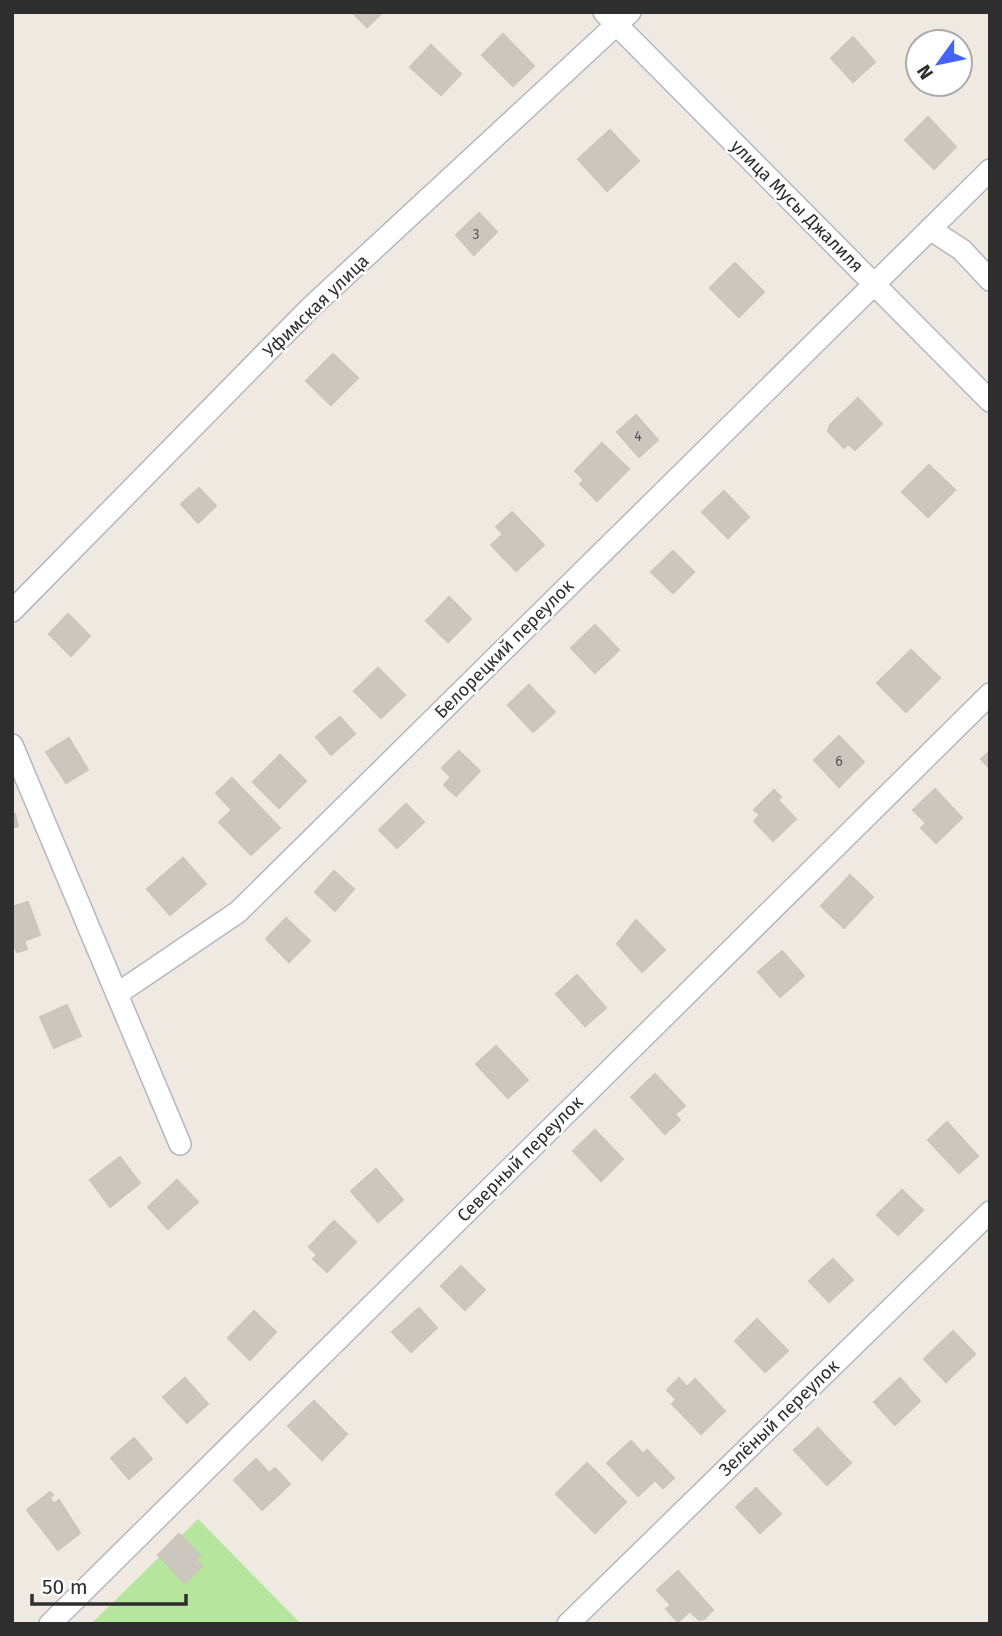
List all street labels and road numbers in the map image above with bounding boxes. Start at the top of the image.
street label: улица Мусы Джалиля [726,135,868,277]
street label: Уфимская улица [258,250,374,362]
street label: Белорецкий переулок [430,574,579,723]
street label: Северный переулок [452,1091,588,1227]
street label: Зелёный переулок [714,1355,844,1481]

